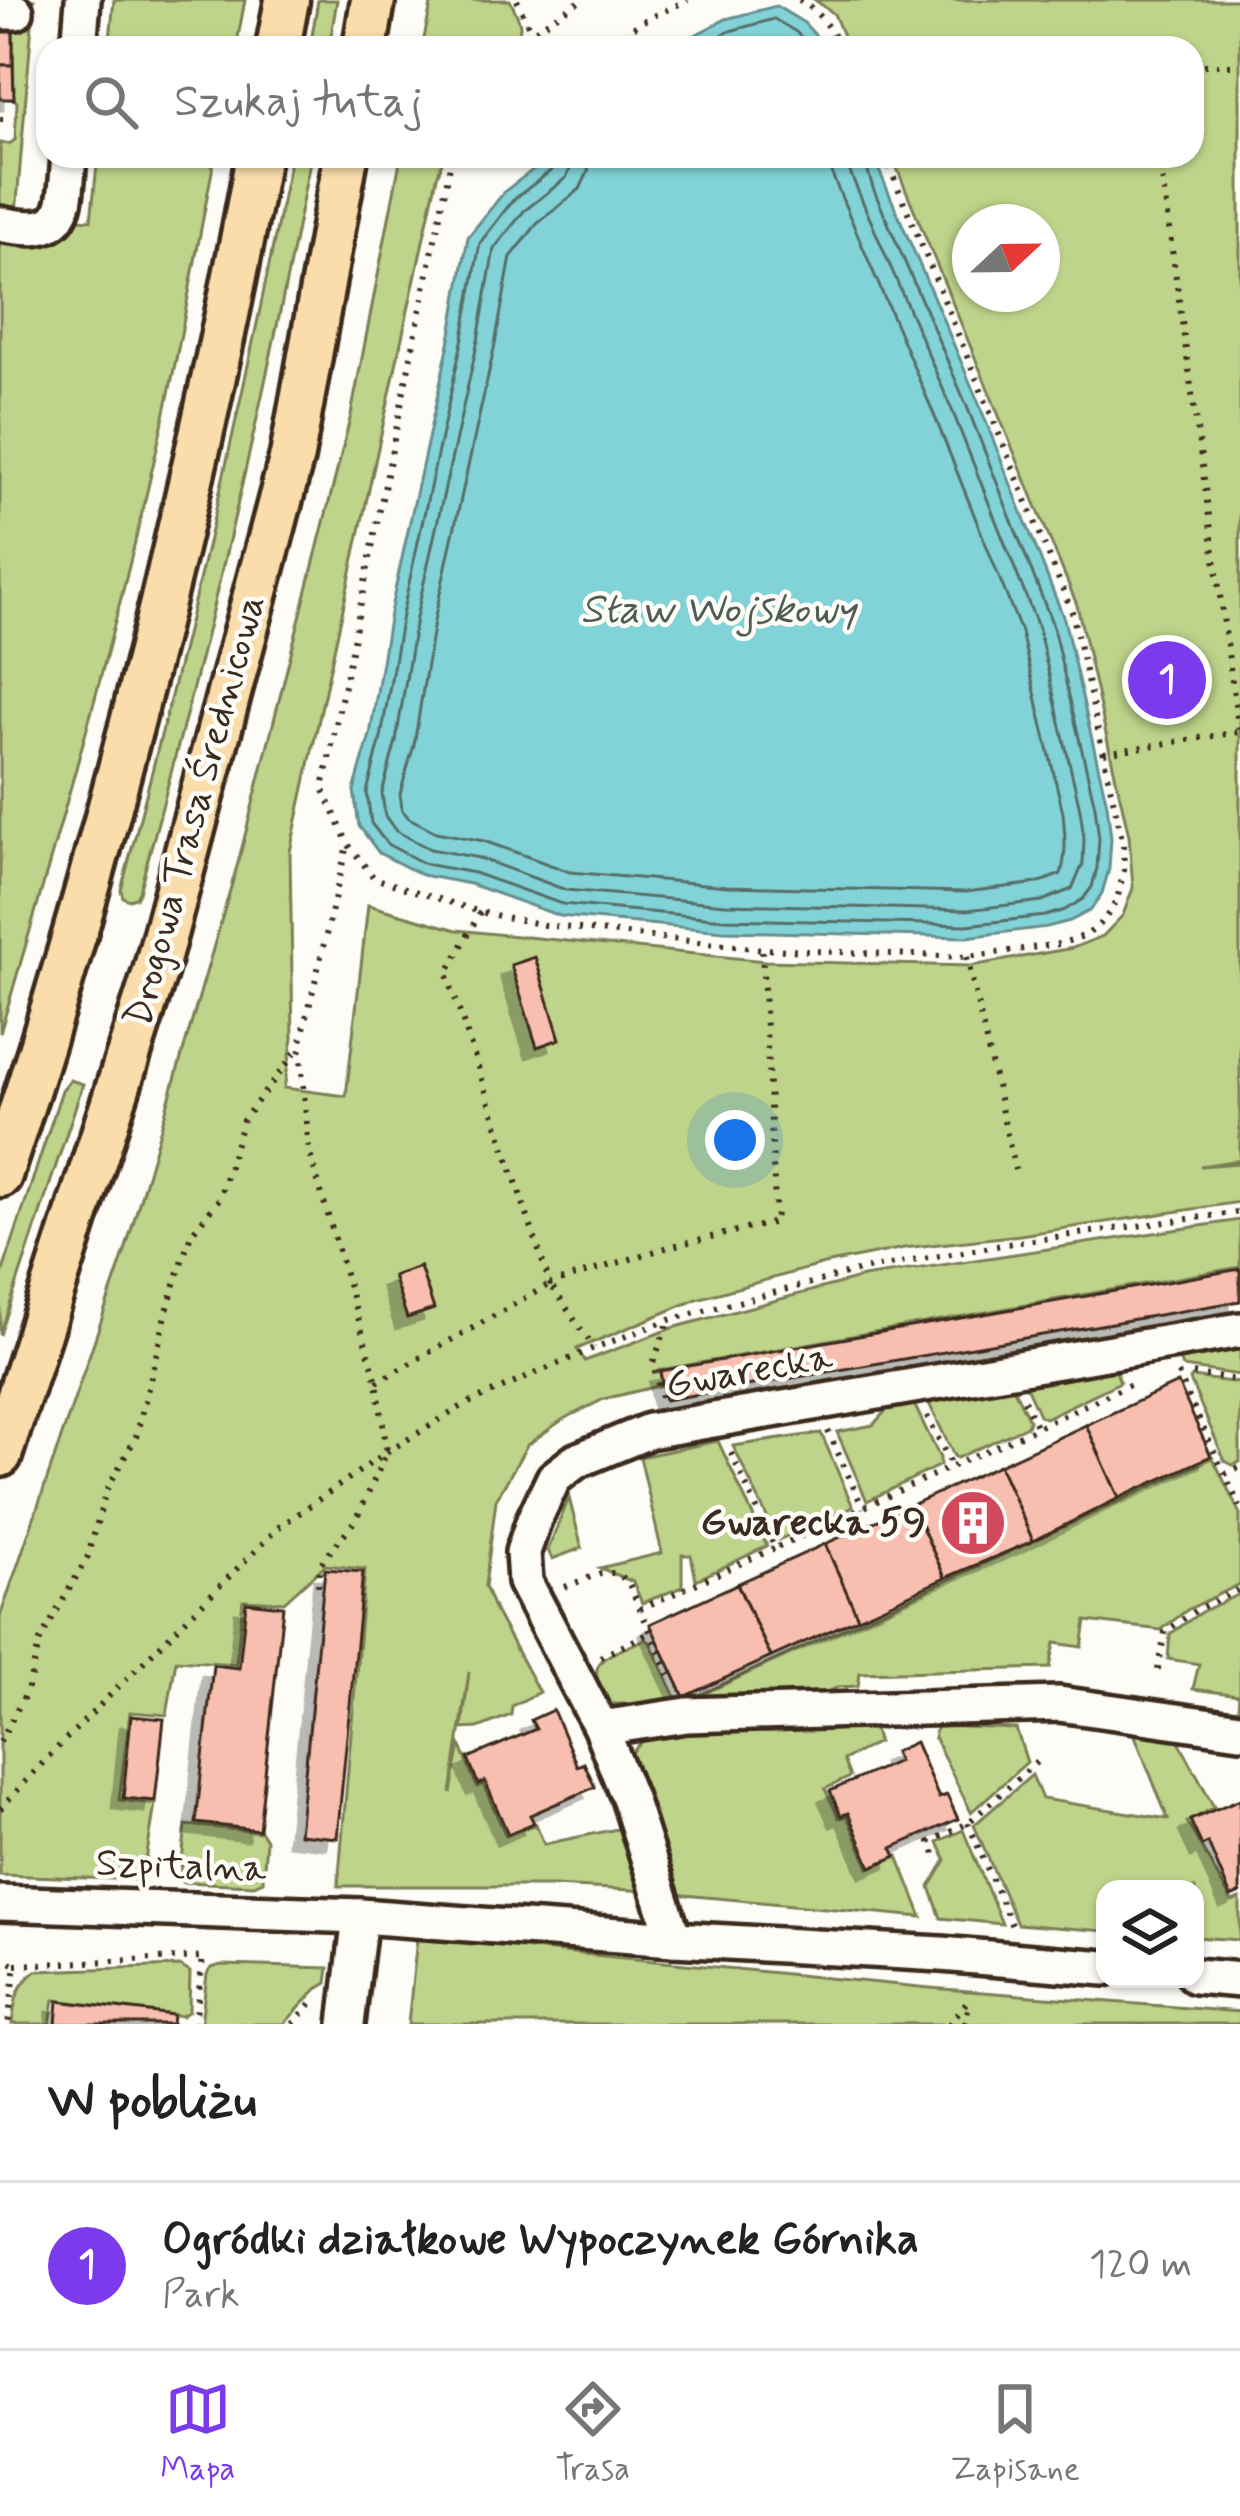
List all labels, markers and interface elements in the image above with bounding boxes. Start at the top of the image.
search box [36,36,1204,168]
icon: search [78,69,144,135]
text: Szukaj tutaj [174,73,423,132]
north arrow [952,204,1060,312]
water label: Staw Wojskowy [580,583,858,638]
street label: Drogowa Trasa Średnicowa [114,590,278,1032]
pin: 1 [1128,635,1206,725]
your location [705,1110,765,1170]
street label: Gwarecka [662,1332,837,1412]
building icon: Gwarecka 59 [938,1488,1008,1558]
place label: Gwarecka 59 [701,1498,926,1549]
street label: Szpitalna [95,1839,268,1895]
map controls [1096,1880,1204,1988]
button: layers [1096,1880,1204,1988]
text: W pobliżu [48,2069,256,2135]
text: Ogródki działkowe Wypoczynek Górnika [162,2211,919,2270]
text: 1 [78,2240,96,2291]
text: 120 m [1089,2240,1192,2291]
text: Park [162,2270,240,2321]
tab: Mapa [160,2376,235,2492]
tab: Trasa [556,2376,630,2492]
tab: Zapisane [950,2376,1080,2492]

